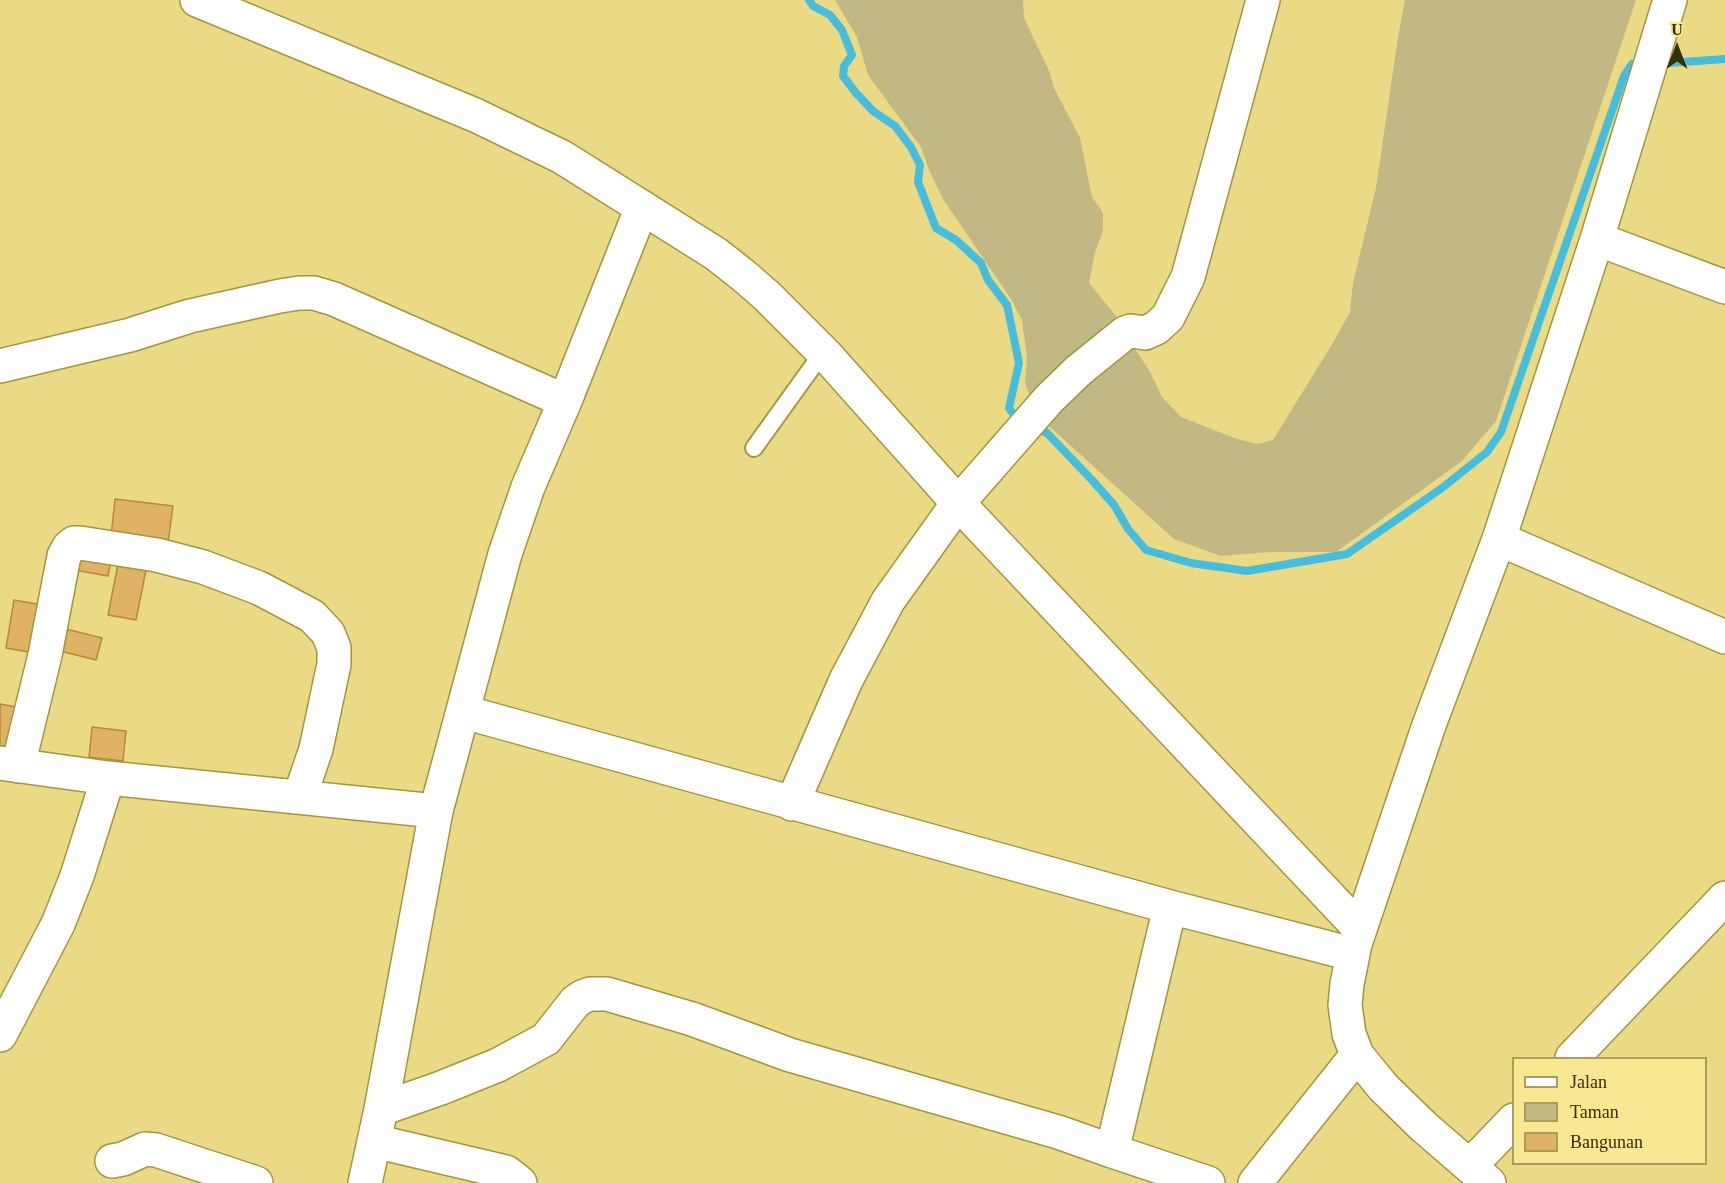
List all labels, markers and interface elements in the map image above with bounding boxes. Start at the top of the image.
north arrow [1647,18,1707,78]
text: U [1671,21,1683,38]
legend [1512,1057,1707,1165]
text: Jalan [1570,1072,1607,1092]
text: Taman [1570,1102,1619,1122]
text: Bangunan [1570,1132,1643,1152]

